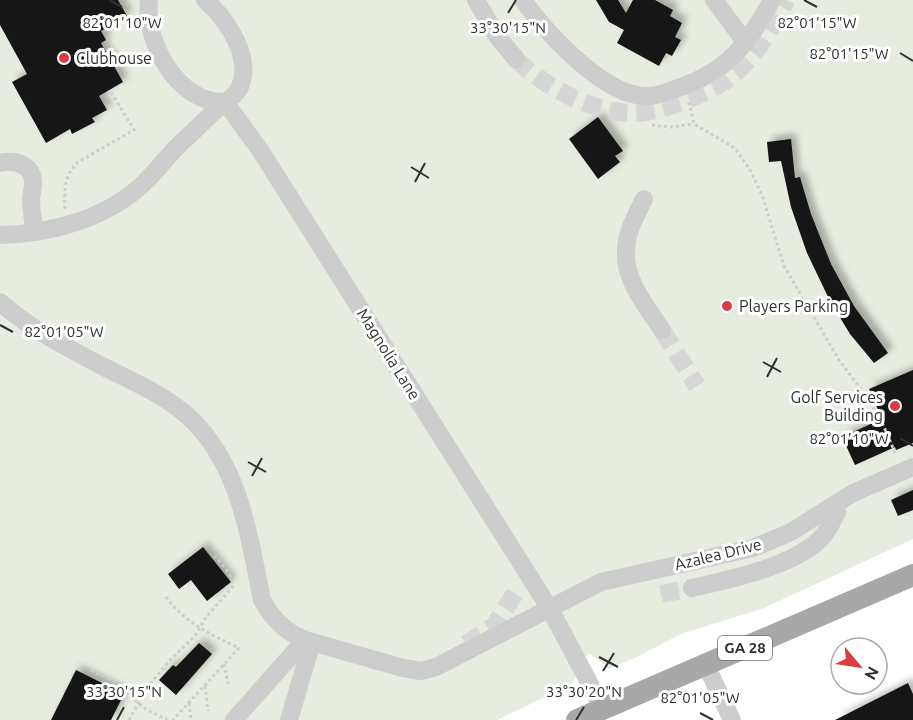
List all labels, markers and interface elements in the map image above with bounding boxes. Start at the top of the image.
text: 82°01'10"W [82,14,162,31]
text: 82°01'15"W [777,14,857,31]
text: 33°30'15"N [470,19,546,36]
text: 82°01'15"W [809,45,889,62]
place label: Clubhouse [76,49,152,67]
marker: Clubhouse [57,51,71,65]
place label: Players Parking [739,297,848,315]
marker: Players Parking [720,299,734,313]
street label: Magnolia Lane [354,305,424,403]
text: 82°01'05"W [24,323,104,340]
place label: Golf Services Building [791,388,883,424]
marker: Golf Services Building [888,399,902,413]
text: 82°01'10"W [809,430,889,447]
street label: Azalea Drive [673,535,763,573]
road number: GA 28 [718,636,772,660]
north arrow [829,636,889,696]
text: N [861,664,883,683]
text: 33°30'15"N [86,683,162,700]
text: 33°30'20"N [546,683,622,700]
text: 82°01'05"W [660,689,740,706]

